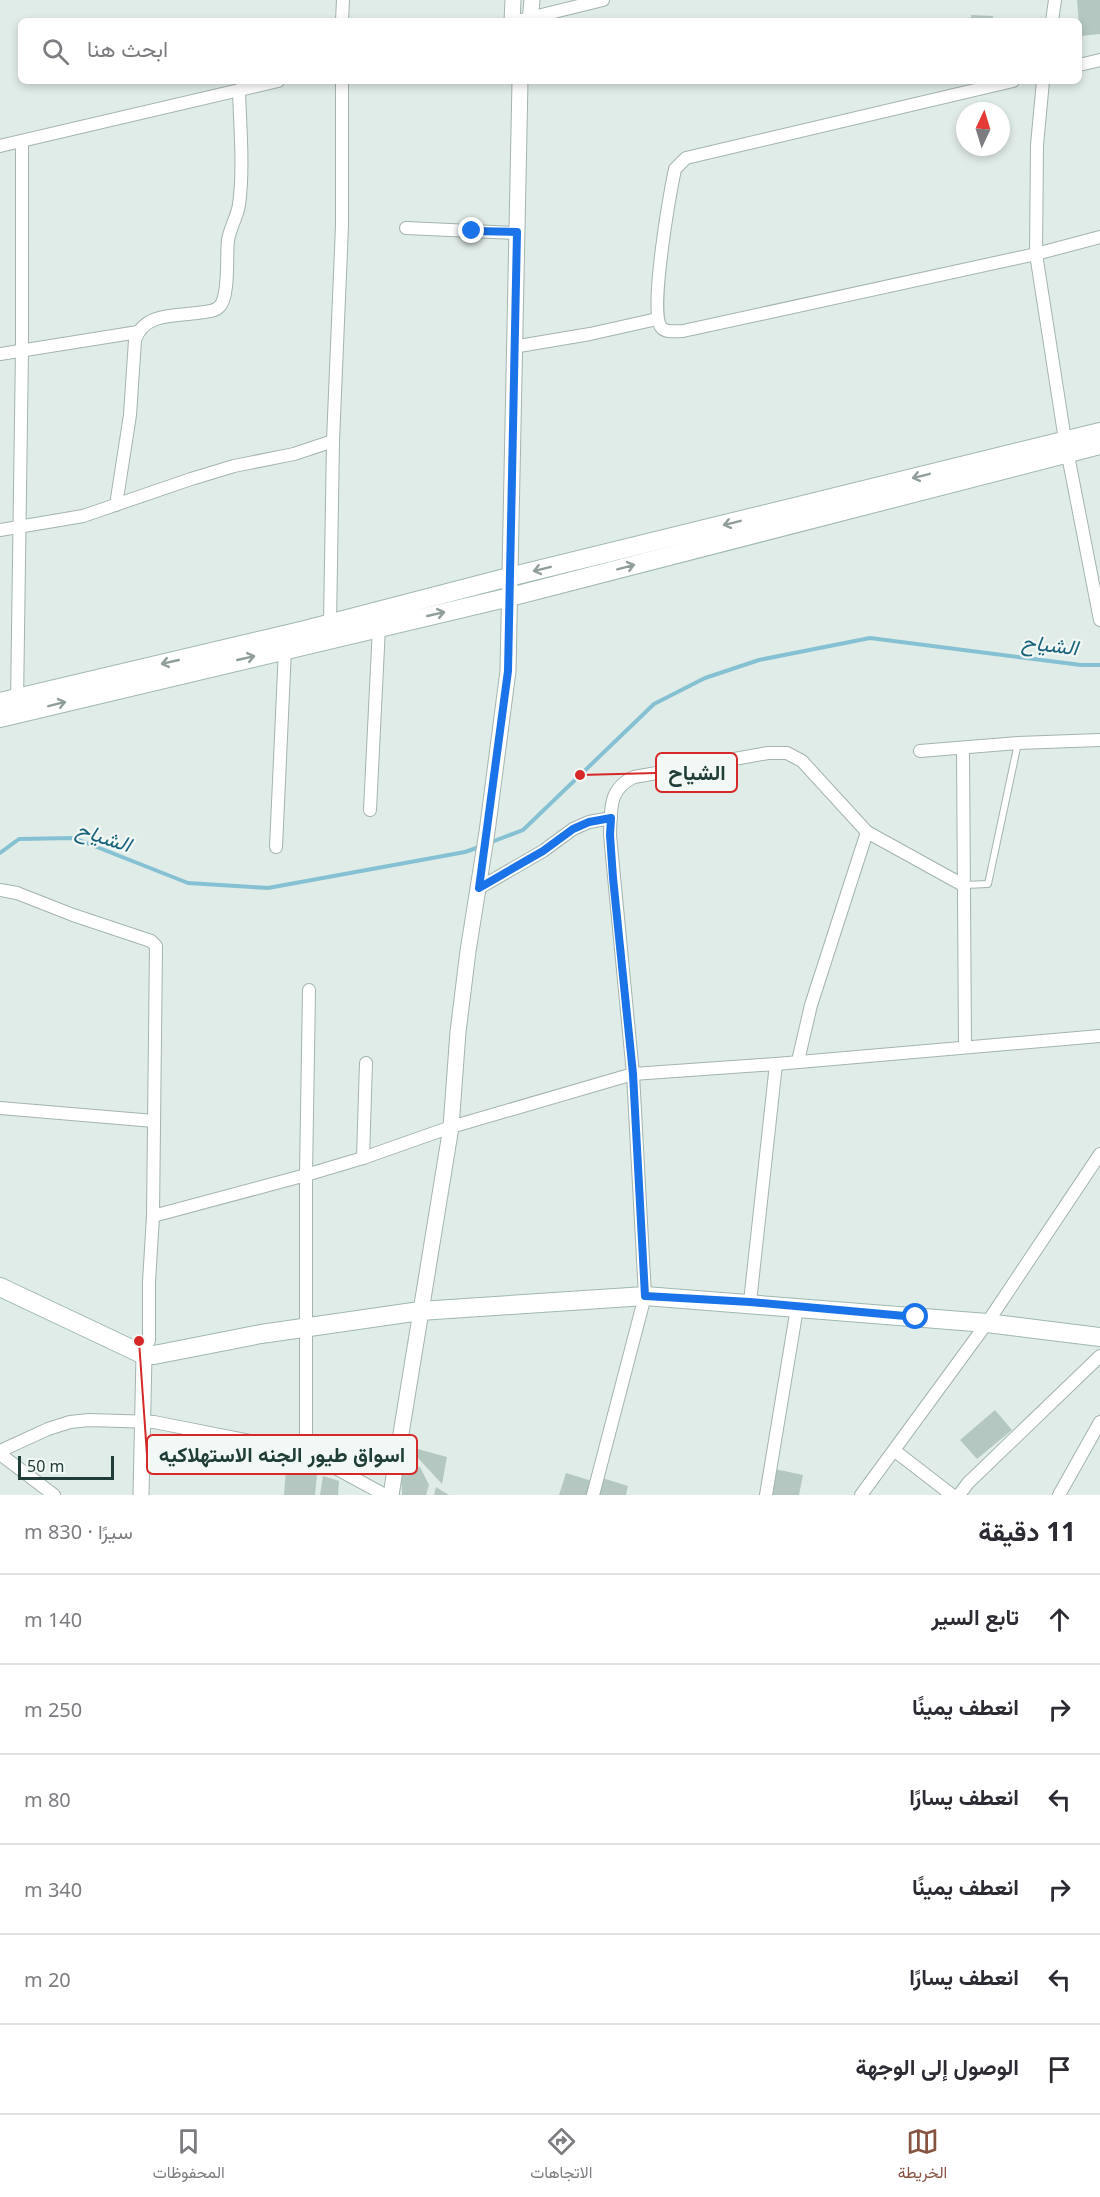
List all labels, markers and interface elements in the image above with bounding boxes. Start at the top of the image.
search box [18,18,1082,84]
text: ابحث هنا [87,33,168,63]
icon: search [39,35,72,68]
north arrow [956,102,1010,156]
route end [458,217,484,243]
one-way arrow [912,471,931,483]
one-way arrow [722,518,741,530]
one-way arrow [616,560,635,572]
one-way arrow [533,564,552,575]
one-way arrow [427,607,446,619]
water label: الشياح [1020,627,1082,664]
one-way arrow [237,652,256,664]
one-way arrow [160,657,180,668]
one-way arrow [47,697,66,709]
callout: الشياح [656,753,737,792]
text: الشياح [668,758,726,787]
water label: الشياح [73,814,137,860]
route start [902,1303,928,1329]
callout: اسواق طيور الجنه الاستهلاكيه [147,1435,417,1474]
text: اسواق طيور الجنه الاستهلاكيه [159,1440,405,1468]
scale bar [18,1453,114,1480]
text: 50 m [27,1455,64,1477]
text: 11 دقيقة [978,1513,1076,1549]
text: سيرًا · 830 m [24,1518,133,1545]
text: تابع السير [931,1601,1019,1631]
icon: ahead [1043,1603,1076,1636]
text: 140 m [24,1606,82,1633]
text: انعطف يمينًا [912,1691,1019,1721]
icon: right [1043,1693,1076,1726]
text: 250 m [24,1696,82,1723]
text: انعطف يسارًا [909,1781,1019,1811]
icon: left [1043,1783,1076,1816]
text: 80 m [24,1786,71,1813]
text: انعطف يمينًا [912,1871,1019,1901]
icon: right [1043,1873,1076,1906]
text: 340 m [24,1876,82,1903]
text: انعطف يسارًا [909,1961,1019,1991]
icon: left [1043,1963,1076,1996]
text: 20 m [24,1966,71,1993]
text: الوصول إلى الوجهة [855,2051,1019,2081]
icon: arrive [1043,2053,1076,2086]
tab: المحفوظات [153,2125,225,2187]
tab: الاتجاهات [530,2125,592,2187]
tab: الخريطة [898,2125,947,2187]

